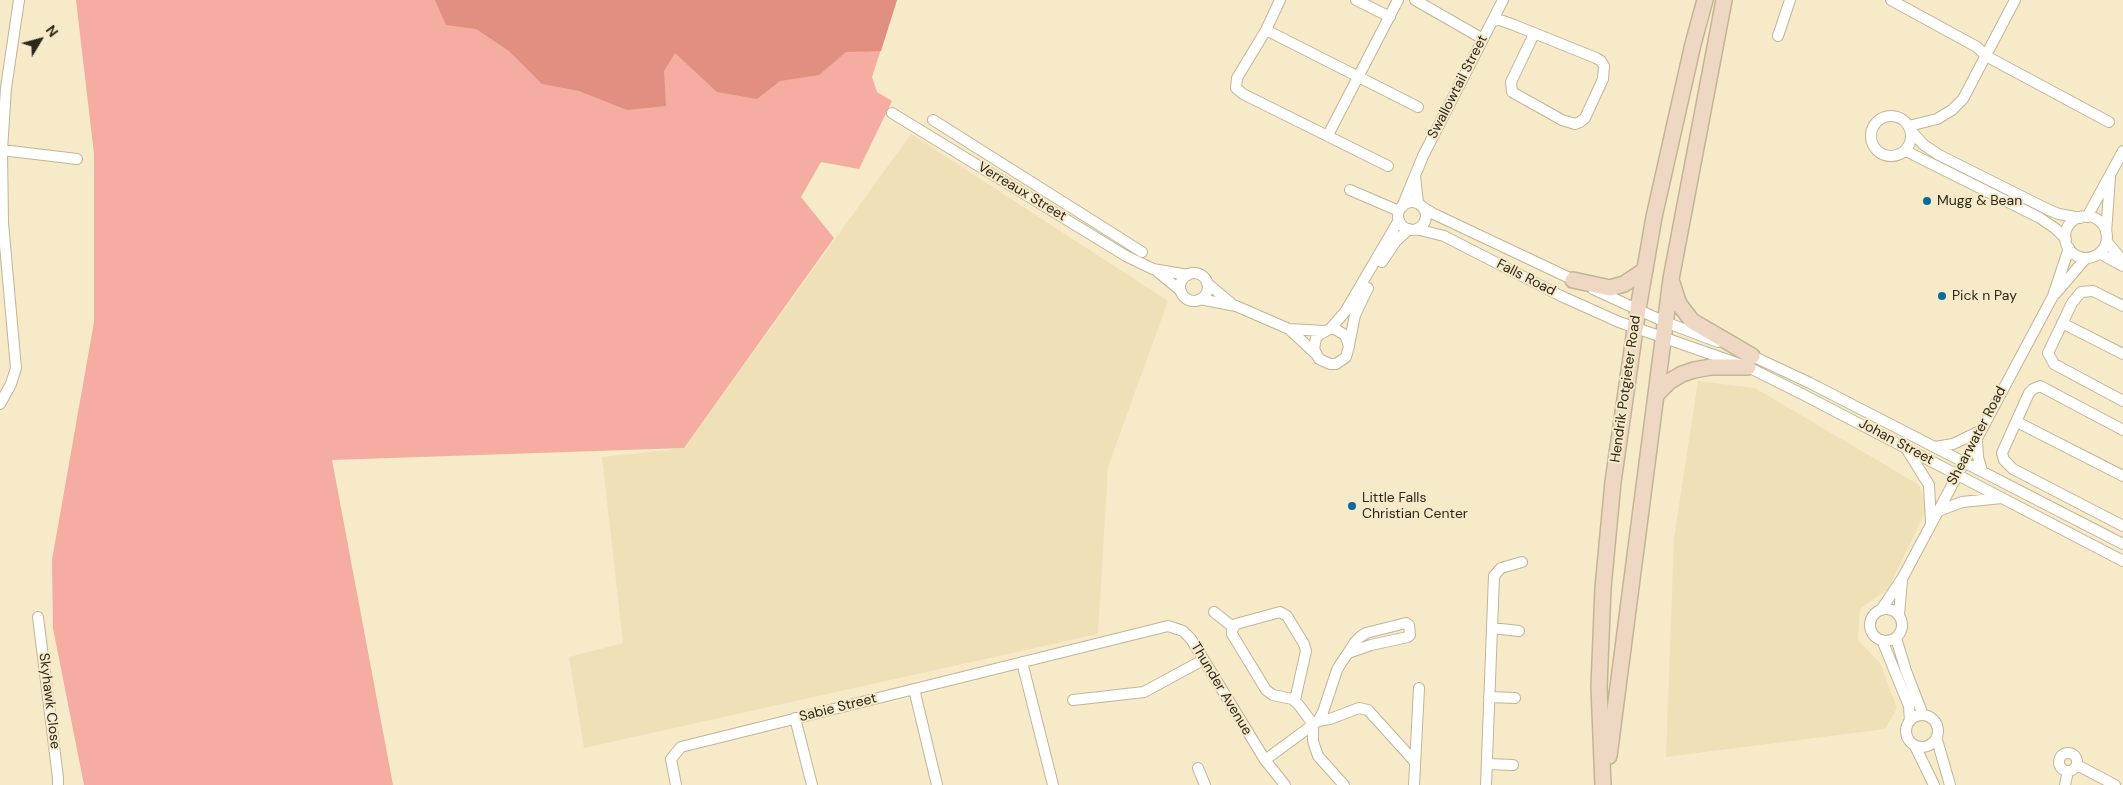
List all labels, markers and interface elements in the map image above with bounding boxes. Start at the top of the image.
north arrow [15,15,65,65]
text: N [42,21,62,40]
street label: Swallowtail Street [1425,32,1491,142]
street label: Verreaux Street [975,159,1069,225]
place label: Mugg & Bean [1937,193,2022,209]
marker: Mugg & Bean [1921,195,1933,207]
street label: Falls Road [1494,256,1558,300]
place label: Pick n Pay [1952,288,2017,304]
marker: Pick n Pay [1936,290,1948,302]
street label: Hendrik Potgieter Road [1607,314,1645,464]
street label: Shearwater Road [1944,384,2010,488]
street label: Johan Street [1856,415,1936,469]
place label: Little Falls Christian Center [1362,490,1468,522]
marker: Little Falls Christian Center [1346,500,1358,512]
street label: Thunder Avenue [1187,640,1255,738]
street label: Skyhawk Close [35,652,63,750]
street label: Sabie Street [798,690,878,726]

